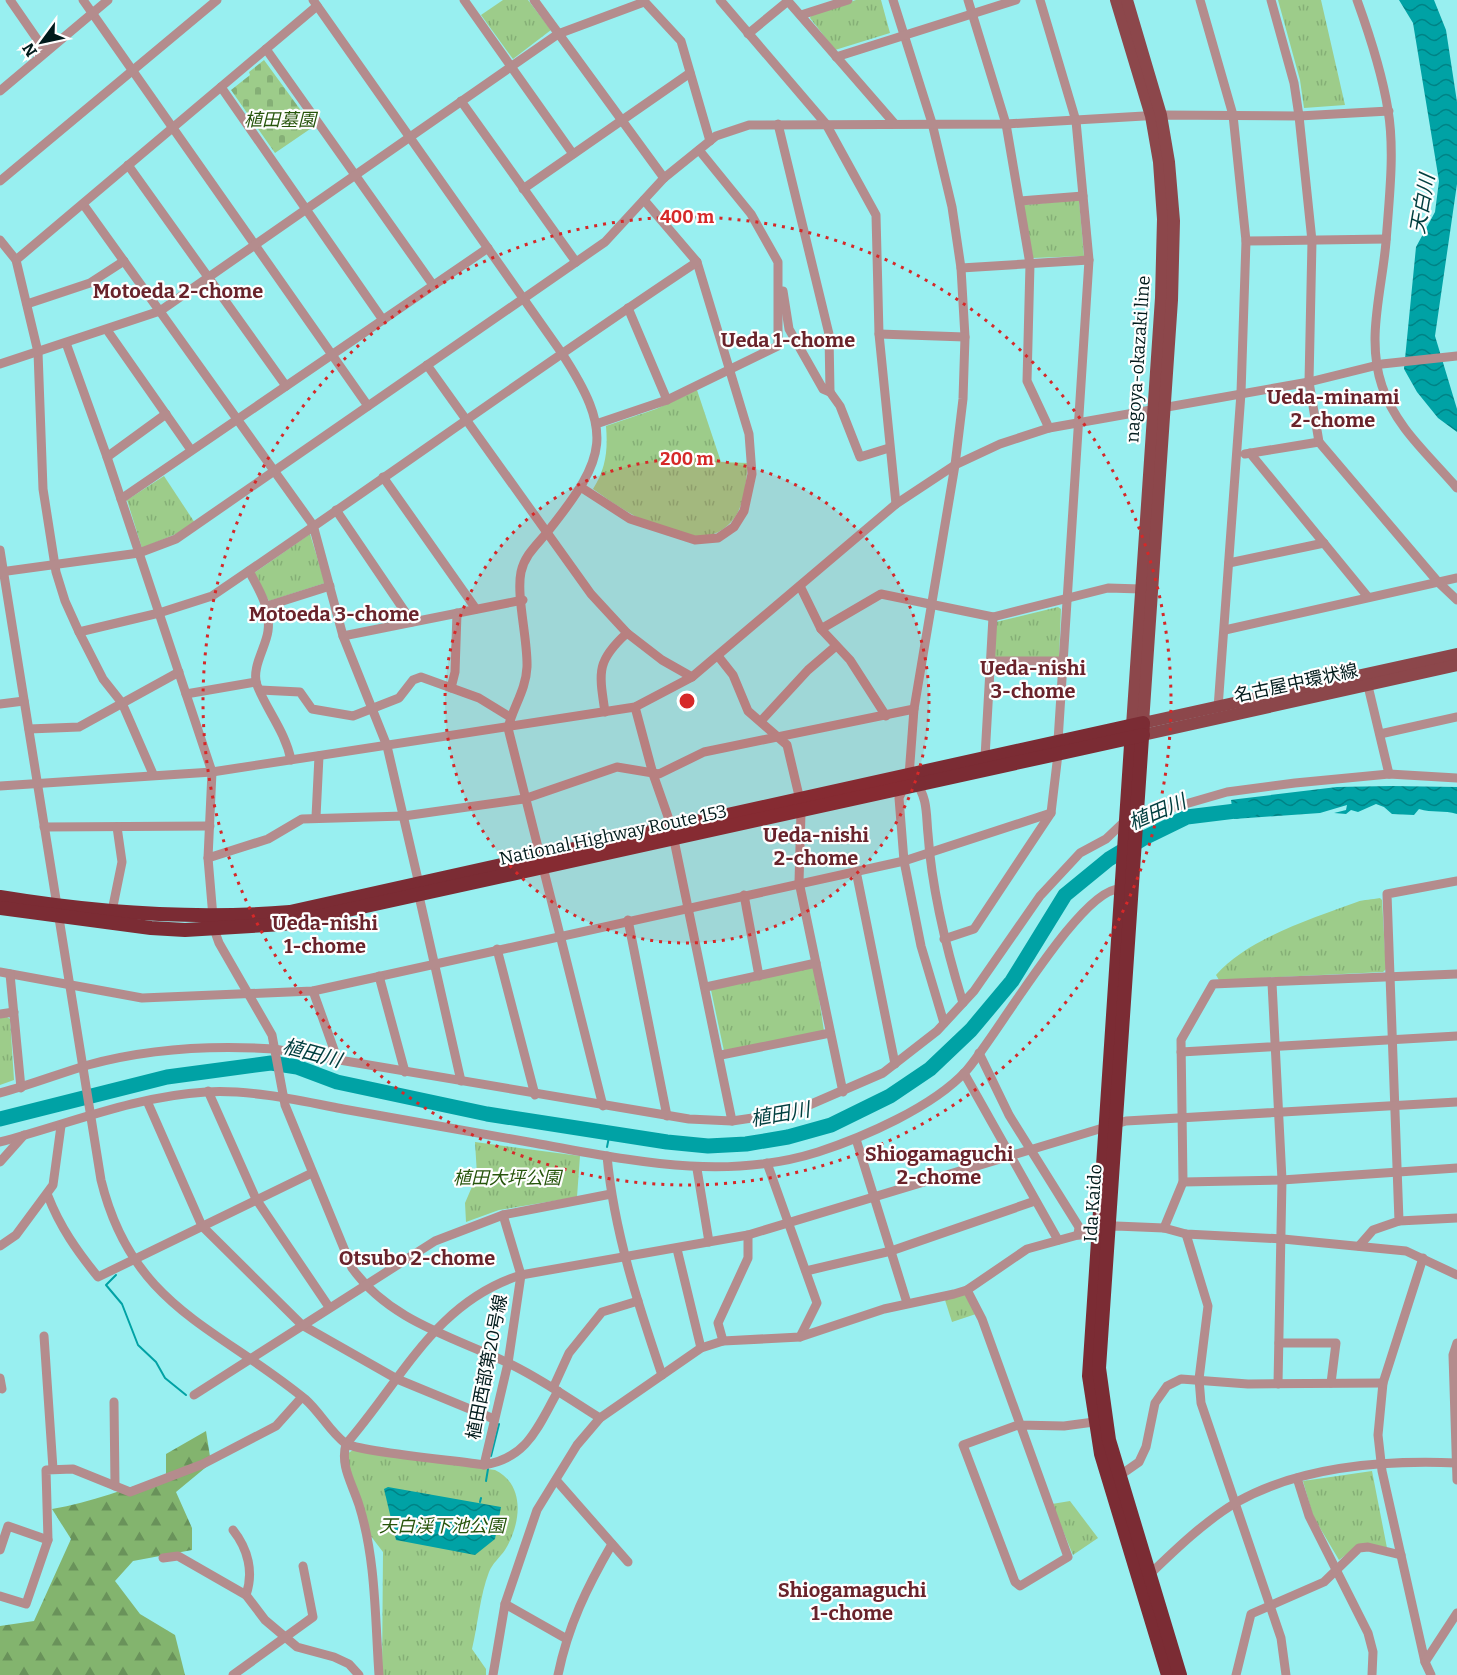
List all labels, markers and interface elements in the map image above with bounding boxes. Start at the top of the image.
north arrow [12,12,72,72]
text: N [19,40,41,60]
park label: 植田墓園 [244,109,319,131]
water label: 天白川 [1405,170,1439,236]
text: 400 m [660,206,714,228]
street label: nagoya-okazaki line [1121,275,1155,443]
district label: Motoeda 2-chome [93,279,263,303]
district label: Ueda 1-chome [721,328,855,352]
district label: Ueda-minami 2-chome [1267,385,1400,432]
text: 200 m [660,448,714,470]
district label: Motoeda 3-chome [249,602,419,626]
district label: Ueda-nishi 3-chome [980,656,1087,703]
street label: 名古屋中環状線 [1232,659,1360,707]
centre of rings [677,691,697,711]
water label: 植田川 [1125,788,1191,835]
street label: National Highway Route 153 [497,800,729,870]
district label: Ueda-nishi 2-chome [763,823,870,870]
district label: Ueda-nishi 1-chome [272,911,379,958]
water label: 植田川 [280,1034,346,1073]
water label: 植田川 [748,1097,814,1131]
district label: Shiogamaguchi 2-chome [865,1142,1014,1189]
street label: Ida Kaido [1079,1163,1107,1243]
park label: 植田大坪公園 [453,1167,564,1189]
district label: Otsubo 2-chome [339,1246,495,1270]
street label: 植田西部第20号線 [462,1293,512,1441]
park label: 天白渓下池公園 [379,1515,508,1537]
district label: Shiogamaguchi 1-chome [778,1578,927,1625]

